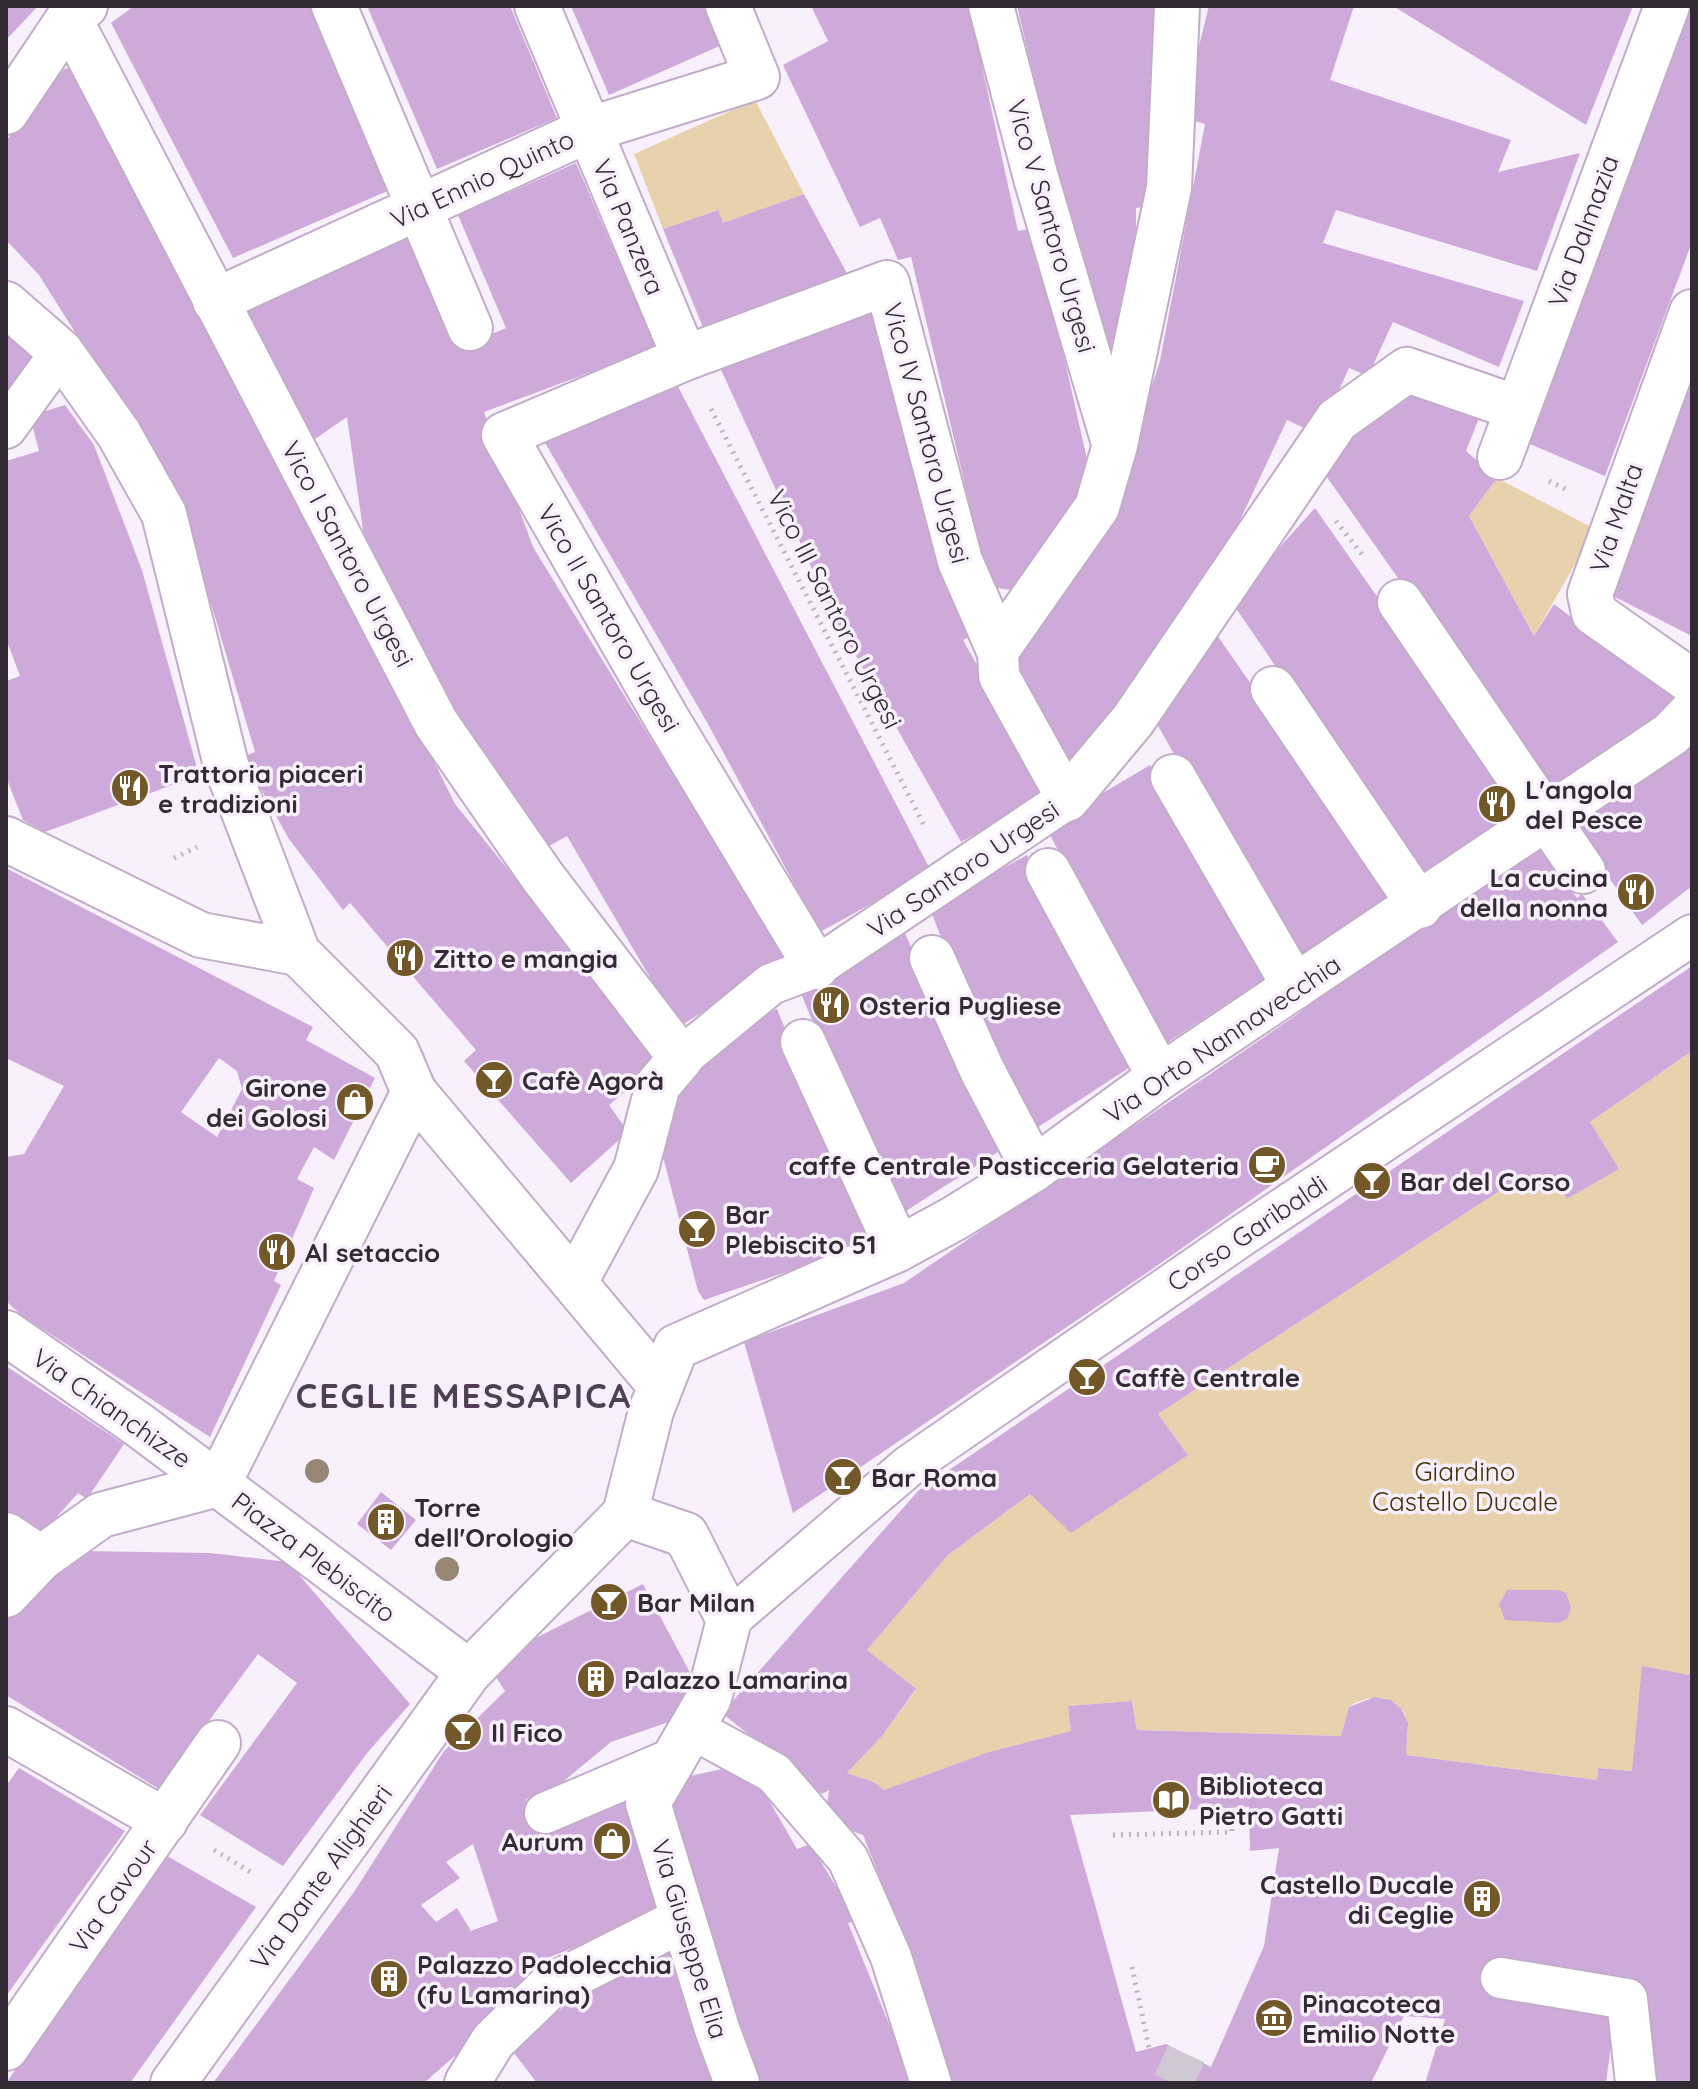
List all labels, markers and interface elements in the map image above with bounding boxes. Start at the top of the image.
street label: Vico V Santoro Urgesi [1000,96,1104,356]
street label: Via Ennio Quinto [385,122,579,236]
street label: Via Dalmazia [1540,150,1626,312]
street label: Via Panzera [586,154,672,300]
street label: Vico IV Santoro Urgesi [876,299,978,567]
street label: Vico I Santoro Urgesi [274,435,422,673]
street label: Via Malta [1582,459,1650,577]
street label: Vico III Santoro Urgesi [760,484,910,734]
street label: Vico II Santoro Urgesi [530,498,688,738]
place label: Trattoria piaceri e tradizioni [158,757,363,820]
restaurant icon: Trattoria piaceri e tradizioni [109,767,151,809]
place label: L'angola del Pesce [1525,773,1643,836]
restaurant icon: L'angola del Pesce [1476,783,1518,825]
street label: Via Santoro Urgesi [861,793,1065,945]
place label: La cucina della nonna [1460,861,1608,924]
restaurant icon: La cucina della nonna [1615,871,1657,913]
restaurant icon: Zitto e mangia [384,937,426,979]
place label: Zitto e mangia [433,942,618,975]
street label: Via Orto Nannavecchia [1097,947,1347,1131]
restaurant icon: Osteria Pugliese [810,984,852,1026]
place label: Osteria Pugliese [859,989,1062,1022]
bar icon: Cafè Agorà [473,1059,515,1101]
place label: Cafè Agorà [522,1064,664,1097]
place label: Girone dei Golosi [206,1071,327,1134]
shop icon: Girone dei Golosi [334,1081,376,1123]
cafe icon: caffe Centrale Pasticceria Gelateria [1246,1144,1288,1186]
place label: caffe Centrale Pasticceria Gelateria [788,1149,1239,1182]
bar icon: Bar del Corso [1351,1160,1393,1202]
place label: Bar del Corso [1400,1165,1570,1198]
street label: Corso Garibaldi [1161,1167,1333,1299]
place label: Bar Plebiscito 51 [725,1198,877,1261]
bar icon: Bar Plebiscito 51 [676,1208,718,1250]
restaurant icon: Al setaccio [256,1231,298,1273]
place label: Al setaccio [305,1236,440,1269]
street label: Via Chianchizze [26,1341,198,1475]
bar icon: Caffè Centrale [1066,1356,1108,1398]
place label: Caffè Centrale [1115,1361,1300,1394]
district label: CEGLIE MESSAPICA [296,1374,632,1417]
park label: Giardino Castello Ducale [1372,1455,1558,1518]
bar icon: Bar Roma [822,1456,864,1498]
place label: Bar Roma [871,1461,997,1494]
street label: Piazza Plebiscito [225,1484,403,1630]
place label: Torre dell'Orologio [414,1491,574,1554]
building icon: Torre dell'Orologio [365,1501,407,1543]
bar icon: Bar Milan [588,1581,630,1623]
place label: Bar Milan [637,1586,755,1619]
building icon: Palazzo Lamarina [575,1658,617,1700]
place label: Palazzo Lamarina [624,1663,848,1696]
bar icon: Il Fico [442,1711,484,1753]
place label: Il Fico [491,1716,563,1749]
place label: Biblioteca Pietro Gatti [1199,1769,1343,1832]
street label: Via Dante Alighieri [243,1778,399,1976]
library icon: Biblioteca Pietro Gatti [1150,1779,1192,1821]
shop icon: Aurum [591,1820,633,1862]
place label: Aurum [502,1825,584,1858]
street label: Via Cavour [62,1832,164,1960]
street label: Via Giuseppe Elia [644,1835,736,2043]
place label: Castello Ducale di Ceglie [1260,1868,1454,1931]
building icon: Castello Ducale di Ceglie [1461,1878,1503,1920]
place label: Palazzo Padolecchia (fu Lamarina) [417,1948,672,2011]
building icon: Palazzo Padolecchia (fu Lamarina) [368,1958,410,2000]
place label: Pinacoteca Emilio Notte [1302,1987,1455,2050]
museum icon: Pinacoteca Emilio Notte [1253,1997,1295,2039]

